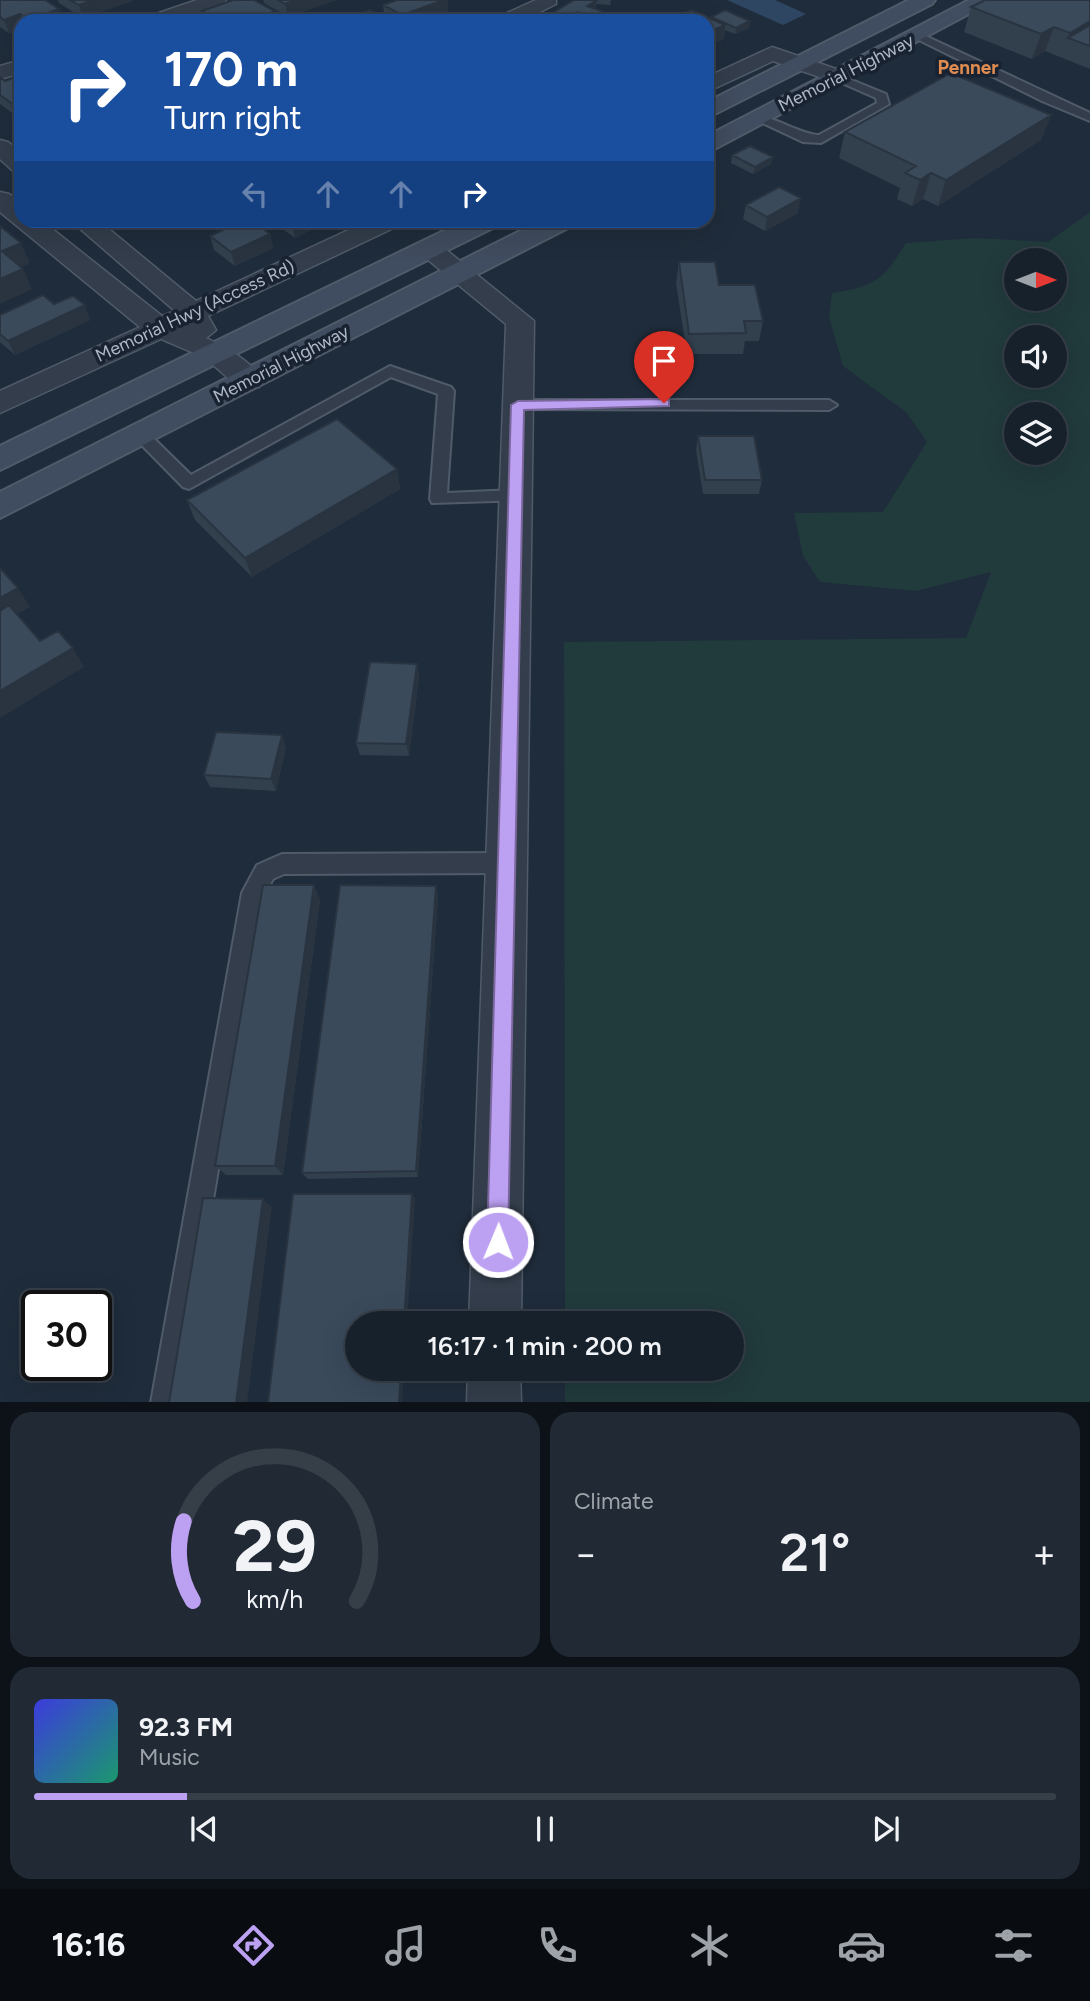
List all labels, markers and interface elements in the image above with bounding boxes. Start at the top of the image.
street label: Memorial Highway [775,29,918,117]
text: 170 m [164,39,298,98]
icon: right [49,42,140,133]
district label: Penner [937,56,999,79]
text: Turn right [164,99,302,137]
icon: left [236,175,274,213]
icon: ahead [309,175,347,213]
icon: ahead [382,175,420,213]
icon: right [455,175,493,213]
north arrow [1004,248,1068,312]
map controls [1004,248,1067,465]
street label: Memorial Hwy (Access Rd) [92,255,298,367]
street label: Memorial Highway [210,320,353,408]
button: sound [1004,325,1067,388]
pin [634,331,694,403]
icon: arrive [645,342,683,380]
button: layers [1004,402,1067,465]
position arrow [461,1205,535,1279]
speed limit sign: 30 [21,1290,112,1381]
text: 16:17 · 1 min · 200 m [427,1330,662,1362]
text: Climate [574,1487,653,1515]
text: 29 [233,1502,317,1589]
text: 21° [780,1522,850,1584]
text: − [574,1531,598,1577]
text: + [1032,1531,1056,1577]
text: km/h [246,1583,304,1613]
text: 92.3 FM [139,1711,233,1743]
text: Music [139,1743,200,1771]
icon: previous [185,1810,223,1848]
icon: pause [526,1810,564,1848]
icon: next [867,1810,905,1848]
icon: directions [229,1921,278,1970]
icon: music [381,1921,430,1970]
icon: phone [533,1921,582,1970]
icon: climate [685,1921,734,1970]
icon: car [837,1921,886,1970]
icon: filters [989,1921,1038,1970]
text: 16:16 [52,1926,125,1964]

